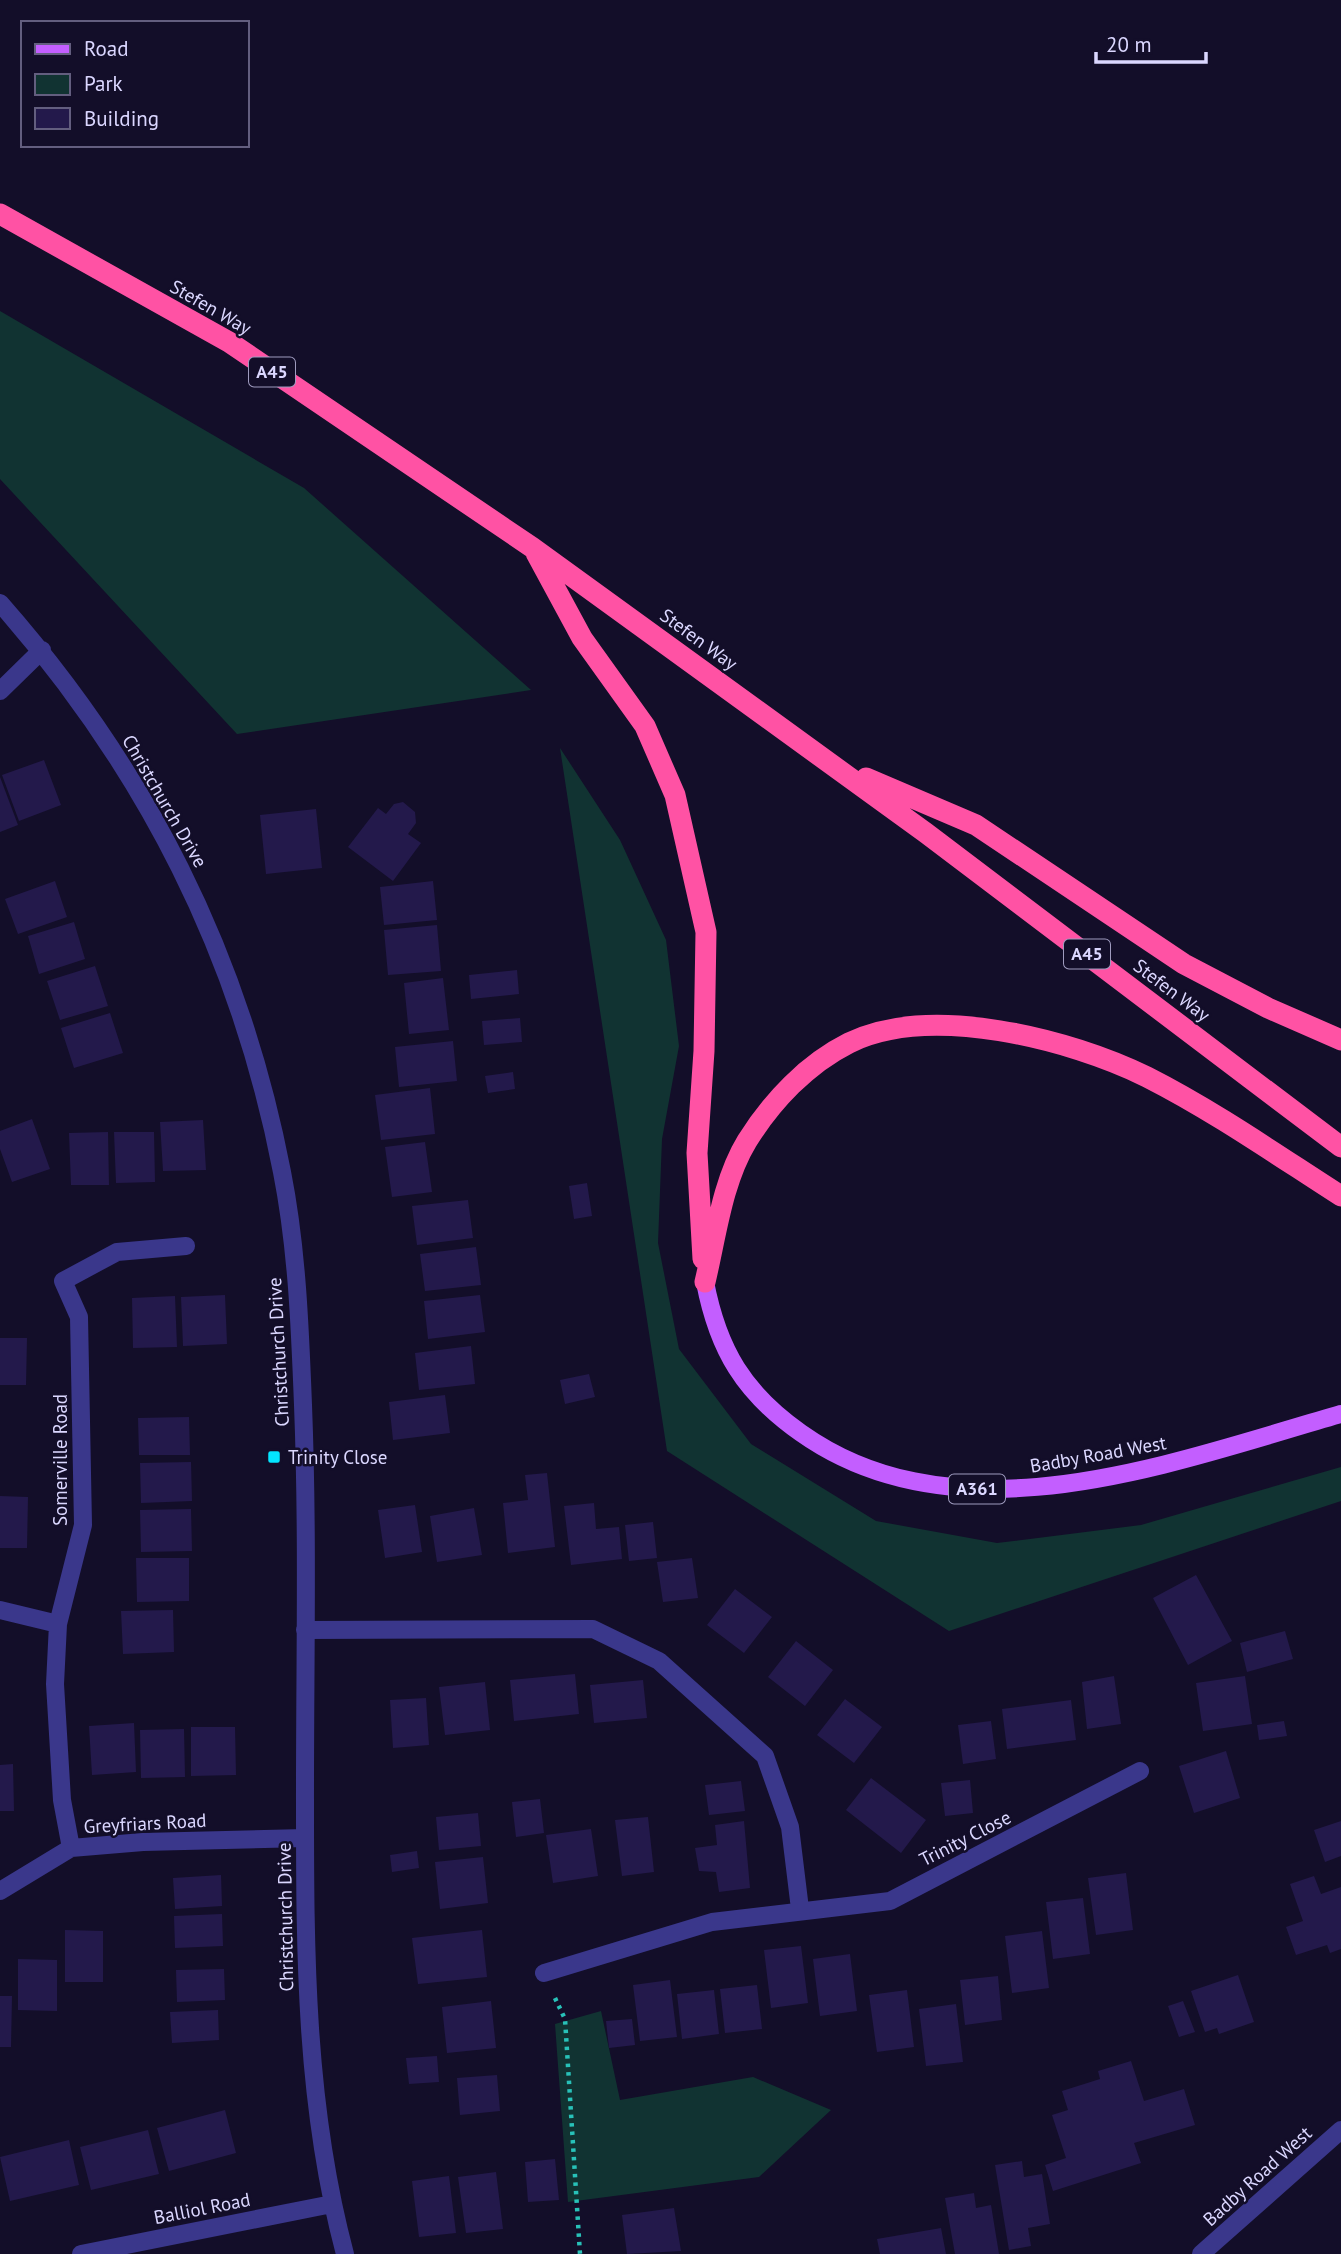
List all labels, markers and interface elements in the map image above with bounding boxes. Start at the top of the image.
legend [21,21,248,147]
scale bar [1096,21,1206,65]
text: 20 m [1106,31,1152,58]
text: Road [84,35,128,62]
text: Park [84,70,123,97]
text: Building [84,105,159,132]
street label: Stefen Way [166,274,256,340]
road number: A45 [249,358,295,386]
street label: Stefen Way [656,603,742,675]
street label: Christchurch Drive [117,730,213,872]
road number: A45 [1064,939,1110,968]
street label: Stefen Way [1129,953,1215,1027]
street label: Christchurch Drive [262,1277,294,1427]
street label: Somerville Road [48,1394,72,1526]
street label: Badby Road West [1028,1430,1169,1478]
place label: Trinity Close [288,1445,388,1469]
marker: Trinity Close [266,1449,282,1465]
road number: A361 [949,1474,1005,1504]
street label: Trinity Close [915,1805,1015,1871]
street label: Greyfriars Road [83,1808,207,1838]
street label: Christchurch Drive [272,1842,298,1992]
street label: Badby Road West [1198,2121,1317,2231]
street label: Balliol Road [152,2187,252,2229]

